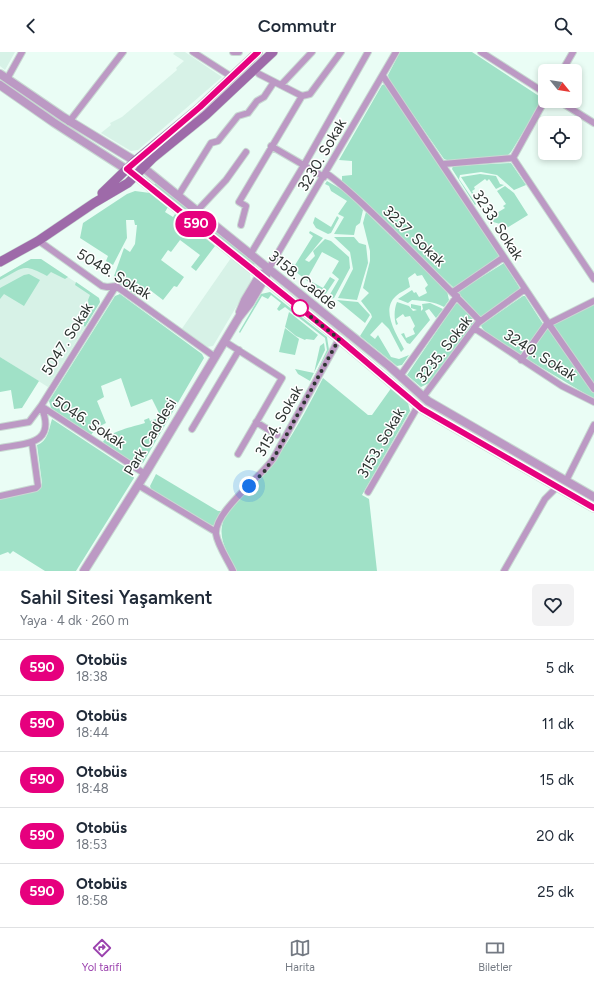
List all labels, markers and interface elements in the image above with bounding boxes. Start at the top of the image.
icon: back [20,15,42,37]
text: Commutr [258,15,336,37]
icon: search [552,15,574,37]
north arrow [538,64,582,108]
map controls [538,64,582,160]
street label: 3230. Sokak [294,115,350,195]
button: locate [538,116,582,160]
street label: 3233. Sokak [469,187,528,264]
street label: 3237. Sokak [379,202,449,271]
line badge: 590 [173,211,219,237]
text: 590 [183,215,209,232]
street label: 5048. Sokak [74,245,155,304]
street label: 3158. Cadde [265,247,341,313]
street label: 5047. Sokak [38,299,97,379]
unlabelled marker [291,299,309,317]
street label: 3235. Sokak [412,311,476,386]
street label: 3240. Sokak [500,326,580,385]
street label: 3154. Sokak [251,382,307,460]
street label: 5046. Sokak [49,392,129,452]
street label: Park Caddesi [120,395,180,479]
street label: 3153. Sokak [354,404,409,481]
your location [239,476,259,496]
button: heart [532,584,574,626]
text: Sahil Sitesi Yaşamkent [20,586,212,609]
text: Yaya · 4 dk · 260 m [20,613,129,628]
text: Otobüs [76,651,127,669]
text: 590 [29,659,55,676]
text: 5 dk [546,659,574,677]
text: 18:38 [76,669,108,684]
text: Otobüs [76,707,127,725]
text: 590 [29,715,55,732]
text: 11 dk [542,715,574,733]
text: 18:44 [76,725,109,740]
text: Otobüs [76,763,127,781]
text: 590 [29,771,55,788]
text: 15 dk [539,771,574,789]
text: 18:48 [76,781,109,796]
text: Otobüs [76,819,127,837]
text: 590 [29,827,55,844]
text: 20 dk [536,827,574,845]
text: 18:53 [76,837,107,852]
text: Otobüs [76,875,127,893]
text: 590 [29,883,55,900]
text: 25 dk [537,883,574,901]
text: 18:58 [76,893,108,908]
tab: Yol tarifi [82,937,122,974]
tab: Harita [285,937,315,974]
tab: Biletler [478,937,512,974]

